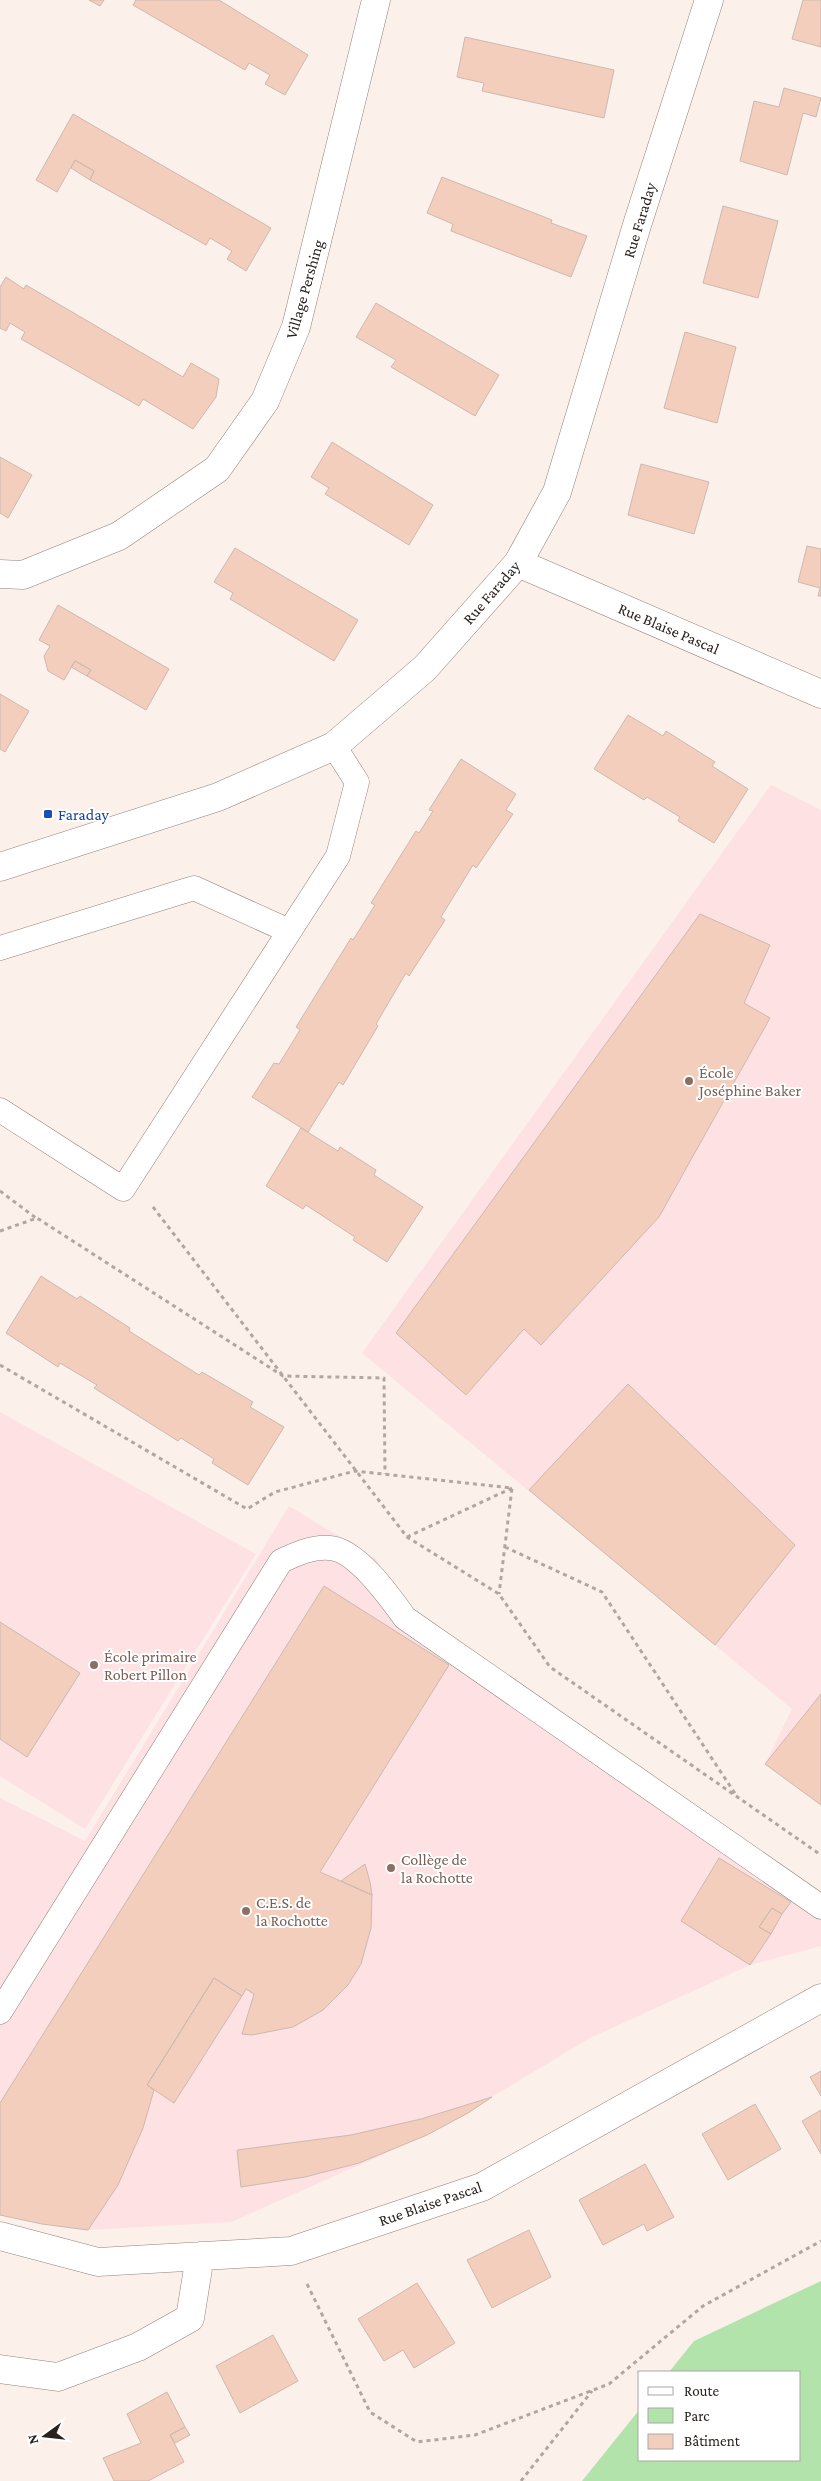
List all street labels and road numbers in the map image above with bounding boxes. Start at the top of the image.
street label: Rue Faraday [620,180,660,260]
street label: Village Pershing [282,237,328,341]
street label: Rue Faraday [459,557,525,628]
street label: Rue Blaise Pascal [616,600,722,657]
street label: Rue Blaise Pascal [376,2178,484,2229]

